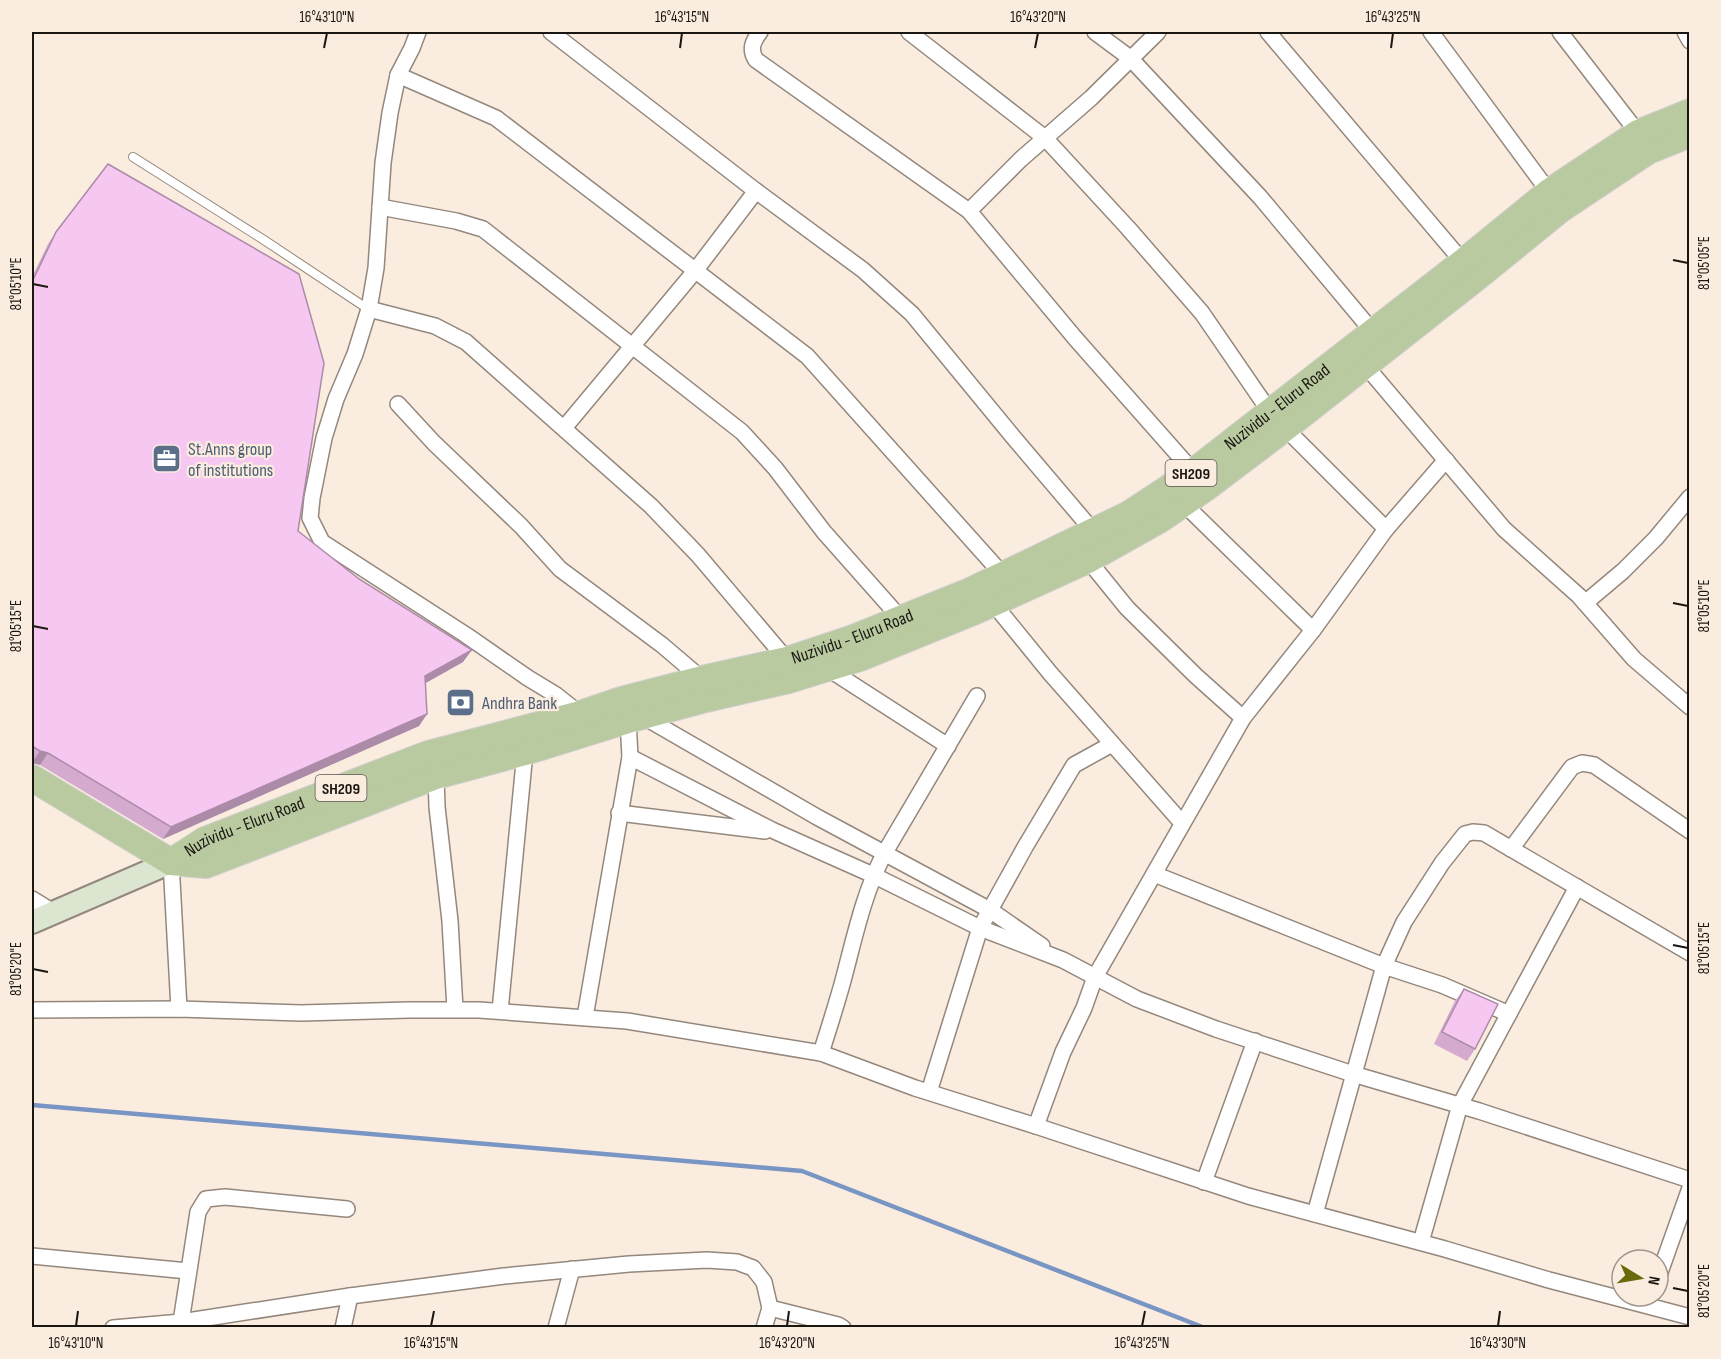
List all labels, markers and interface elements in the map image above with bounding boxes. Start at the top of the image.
text: 16°43'10"N [300,8,354,27]
text: 16°43'15"N [655,8,709,27]
text: 16°43'20"N [1010,8,1066,27]
text: 16°43'25"N [1365,8,1421,27]
text: 81°05'05"E [1695,236,1714,290]
text: 81°05'10"E [7,257,26,311]
street label: Nuzividu - Eluru Road [1220,359,1334,455]
place label: St.Anns group of institutions [188,439,273,481]
office icon: St.Anns group of institutions [151,443,183,475]
road number: SH209 [1166,460,1216,486]
text: 81°05'10"E [1695,579,1714,633]
text: 81°05'15"E [7,600,26,652]
street label: Nuzividu - Eluru Road [789,605,916,669]
bank icon: Andhra Bank [445,687,477,719]
place label: Andhra Bank [481,693,557,714]
road number: SH209 [316,775,366,801]
street label: Nuzividu - Eluru Road [181,793,307,862]
text: 81°05'15"E [1695,922,1714,974]
text: 81°05'20"E [7,942,26,996]
north arrow [1610,1248,1670,1308]
text: 81°05'20"E [1695,1264,1714,1318]
text: N [1643,1275,1663,1287]
text: 16°43'10"N [49,1334,103,1353]
text: 16°43'15"N [404,1334,458,1353]
text: 16°43'20"N [759,1334,815,1353]
text: 16°43'25"N [1114,1334,1170,1353]
text: 16°43'30"N [1470,1334,1526,1353]

